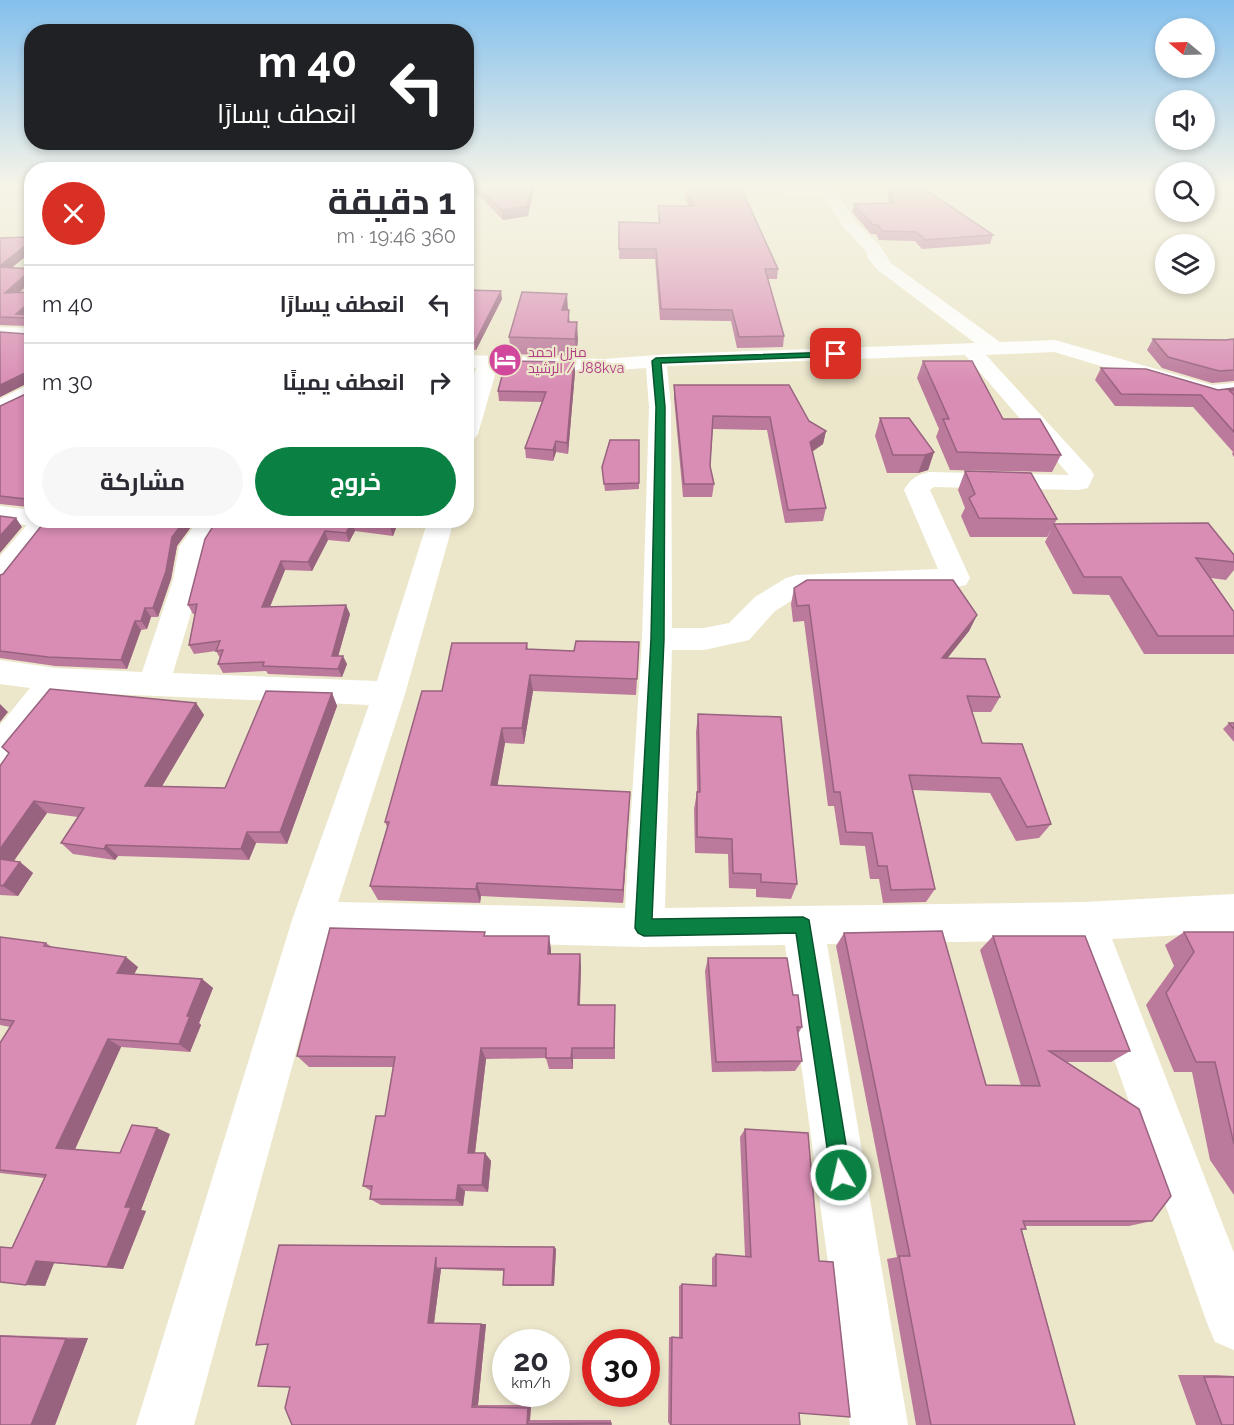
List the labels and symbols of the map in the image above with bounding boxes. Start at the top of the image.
north arrow [1155,18,1215,78]
pin [810,328,861,379]
hotel icon: منزل احمد الرشيد / J88kva [487,342,523,378]
place label: منزل احمد الرشيد / J88kva [528,344,624,376]
position arrow [809,1143,873,1207]
speed limit sign: 30 [582,1329,660,1407]

